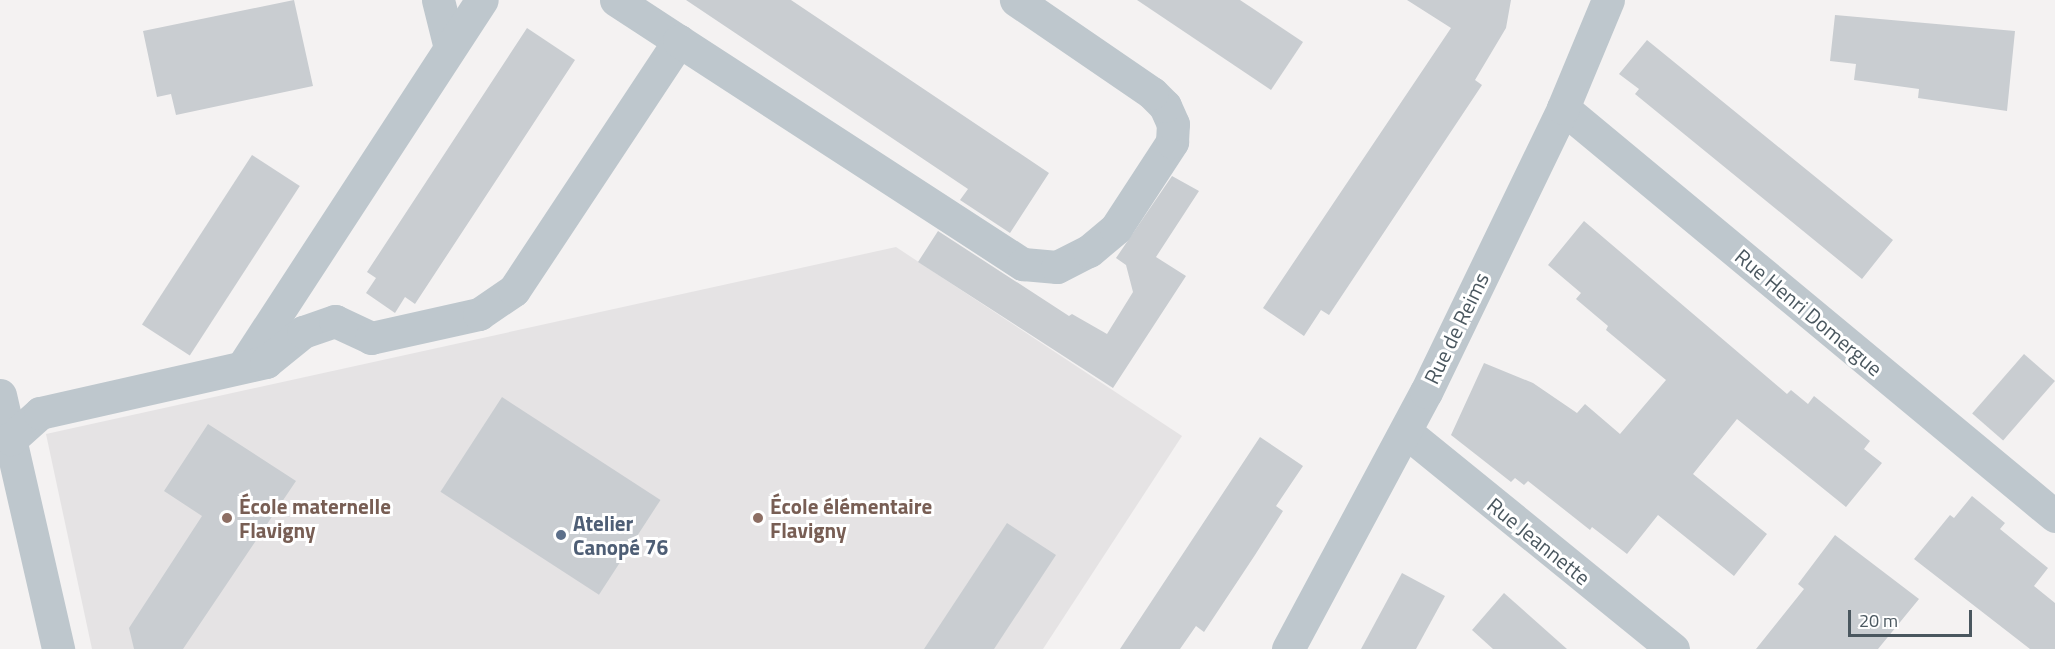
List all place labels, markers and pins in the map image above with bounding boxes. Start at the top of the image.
place label: École maternelle Flavigny [239,493,391,543]
place label: École élémentaire Flavigny [770,493,932,543]
place label: Atelier Canopé 76 [573,510,668,560]
marker: École maternelle Flavigny [220,511,234,525]
marker: École élémentaire Flavigny [751,511,765,525]
marker: Atelier Canopé 76 [554,528,568,542]

